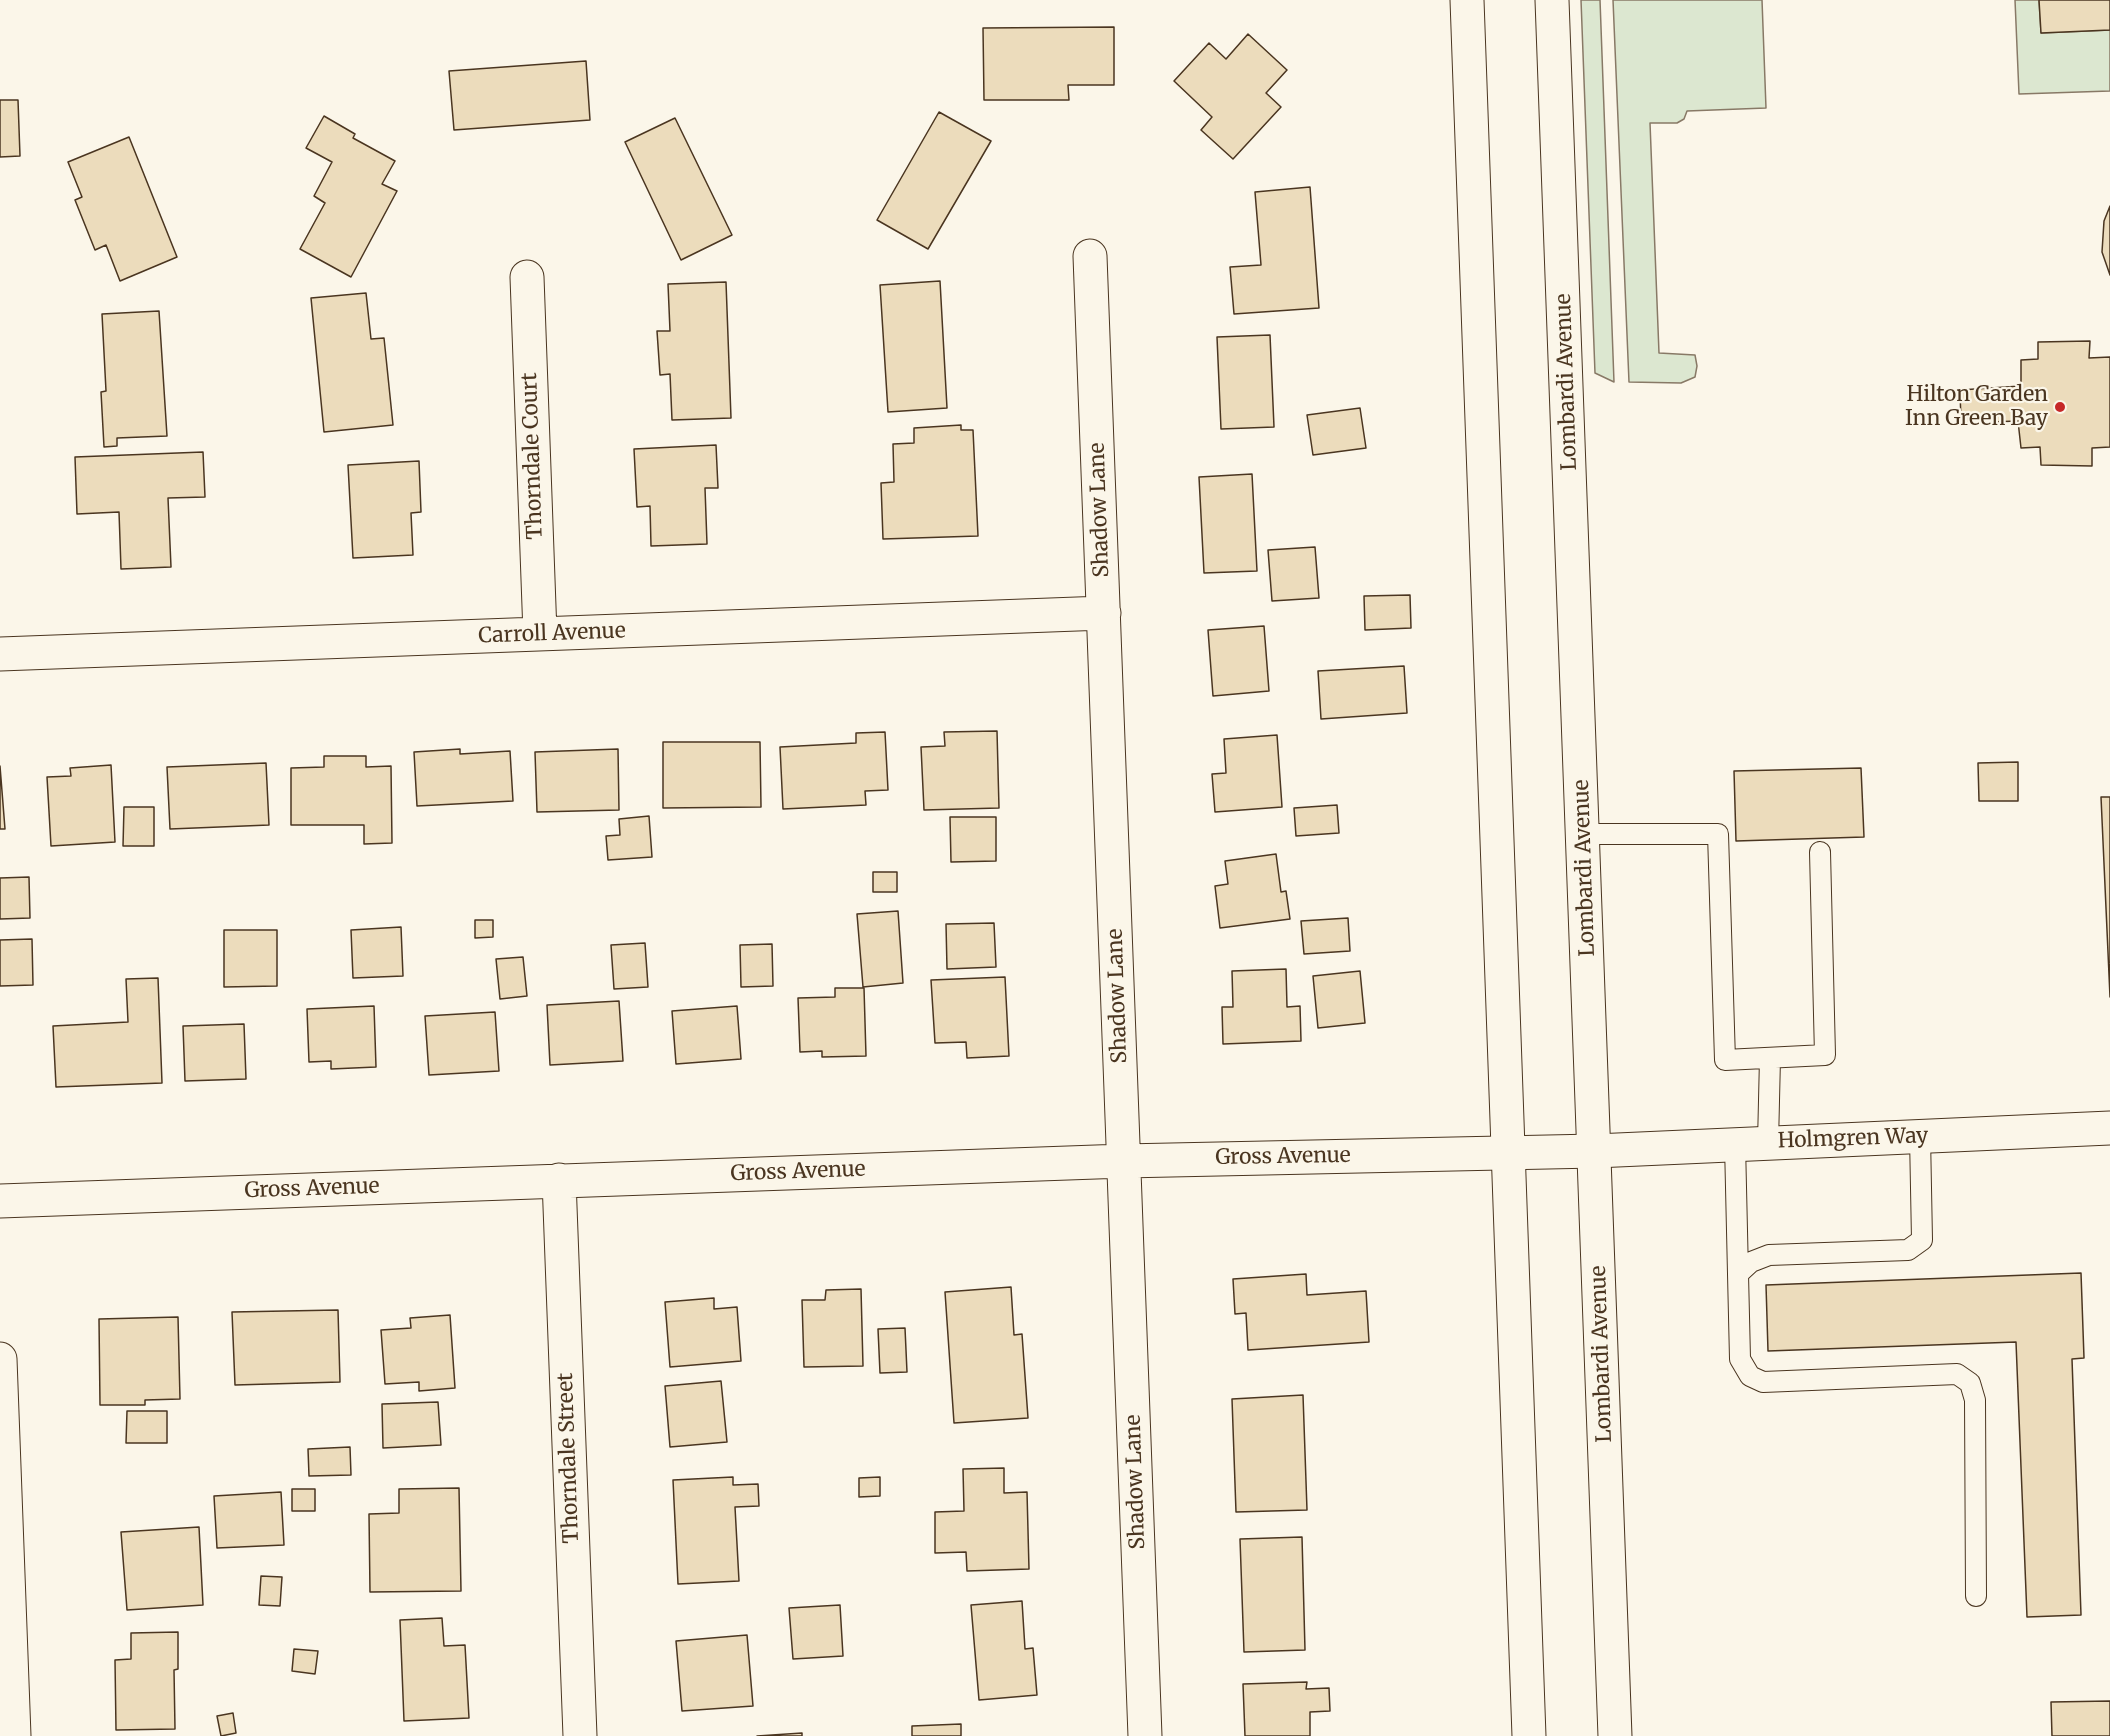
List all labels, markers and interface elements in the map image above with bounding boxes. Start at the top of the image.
street label: Lombardi Avenue [1551,293,1583,471]
street label: Thorndale Court [517,372,549,540]
place label: Hilton Garden Inn Green Bay [1905,382,2048,432]
marker: Hilton Garden Inn Green Bay [2053,400,2067,414]
street label: Shadow Lane [1085,442,1115,578]
street label: Carroll Avenue [478,619,626,649]
street label: Lombardi Avenue [1569,779,1601,957]
street label: Shadow Lane [1103,928,1133,1064]
street label: Holmgren Way [1777,1124,1929,1154]
street label: Gross Avenue [1215,1143,1351,1171]
street label: Gross Avenue [730,1157,866,1187]
street label: Gross Avenue [244,1174,380,1204]
street label: Lombardi Avenue [1586,1265,1618,1443]
street label: Thorndale Street [553,1372,585,1544]
street label: Shadow Lane [1121,1414,1151,1550]

